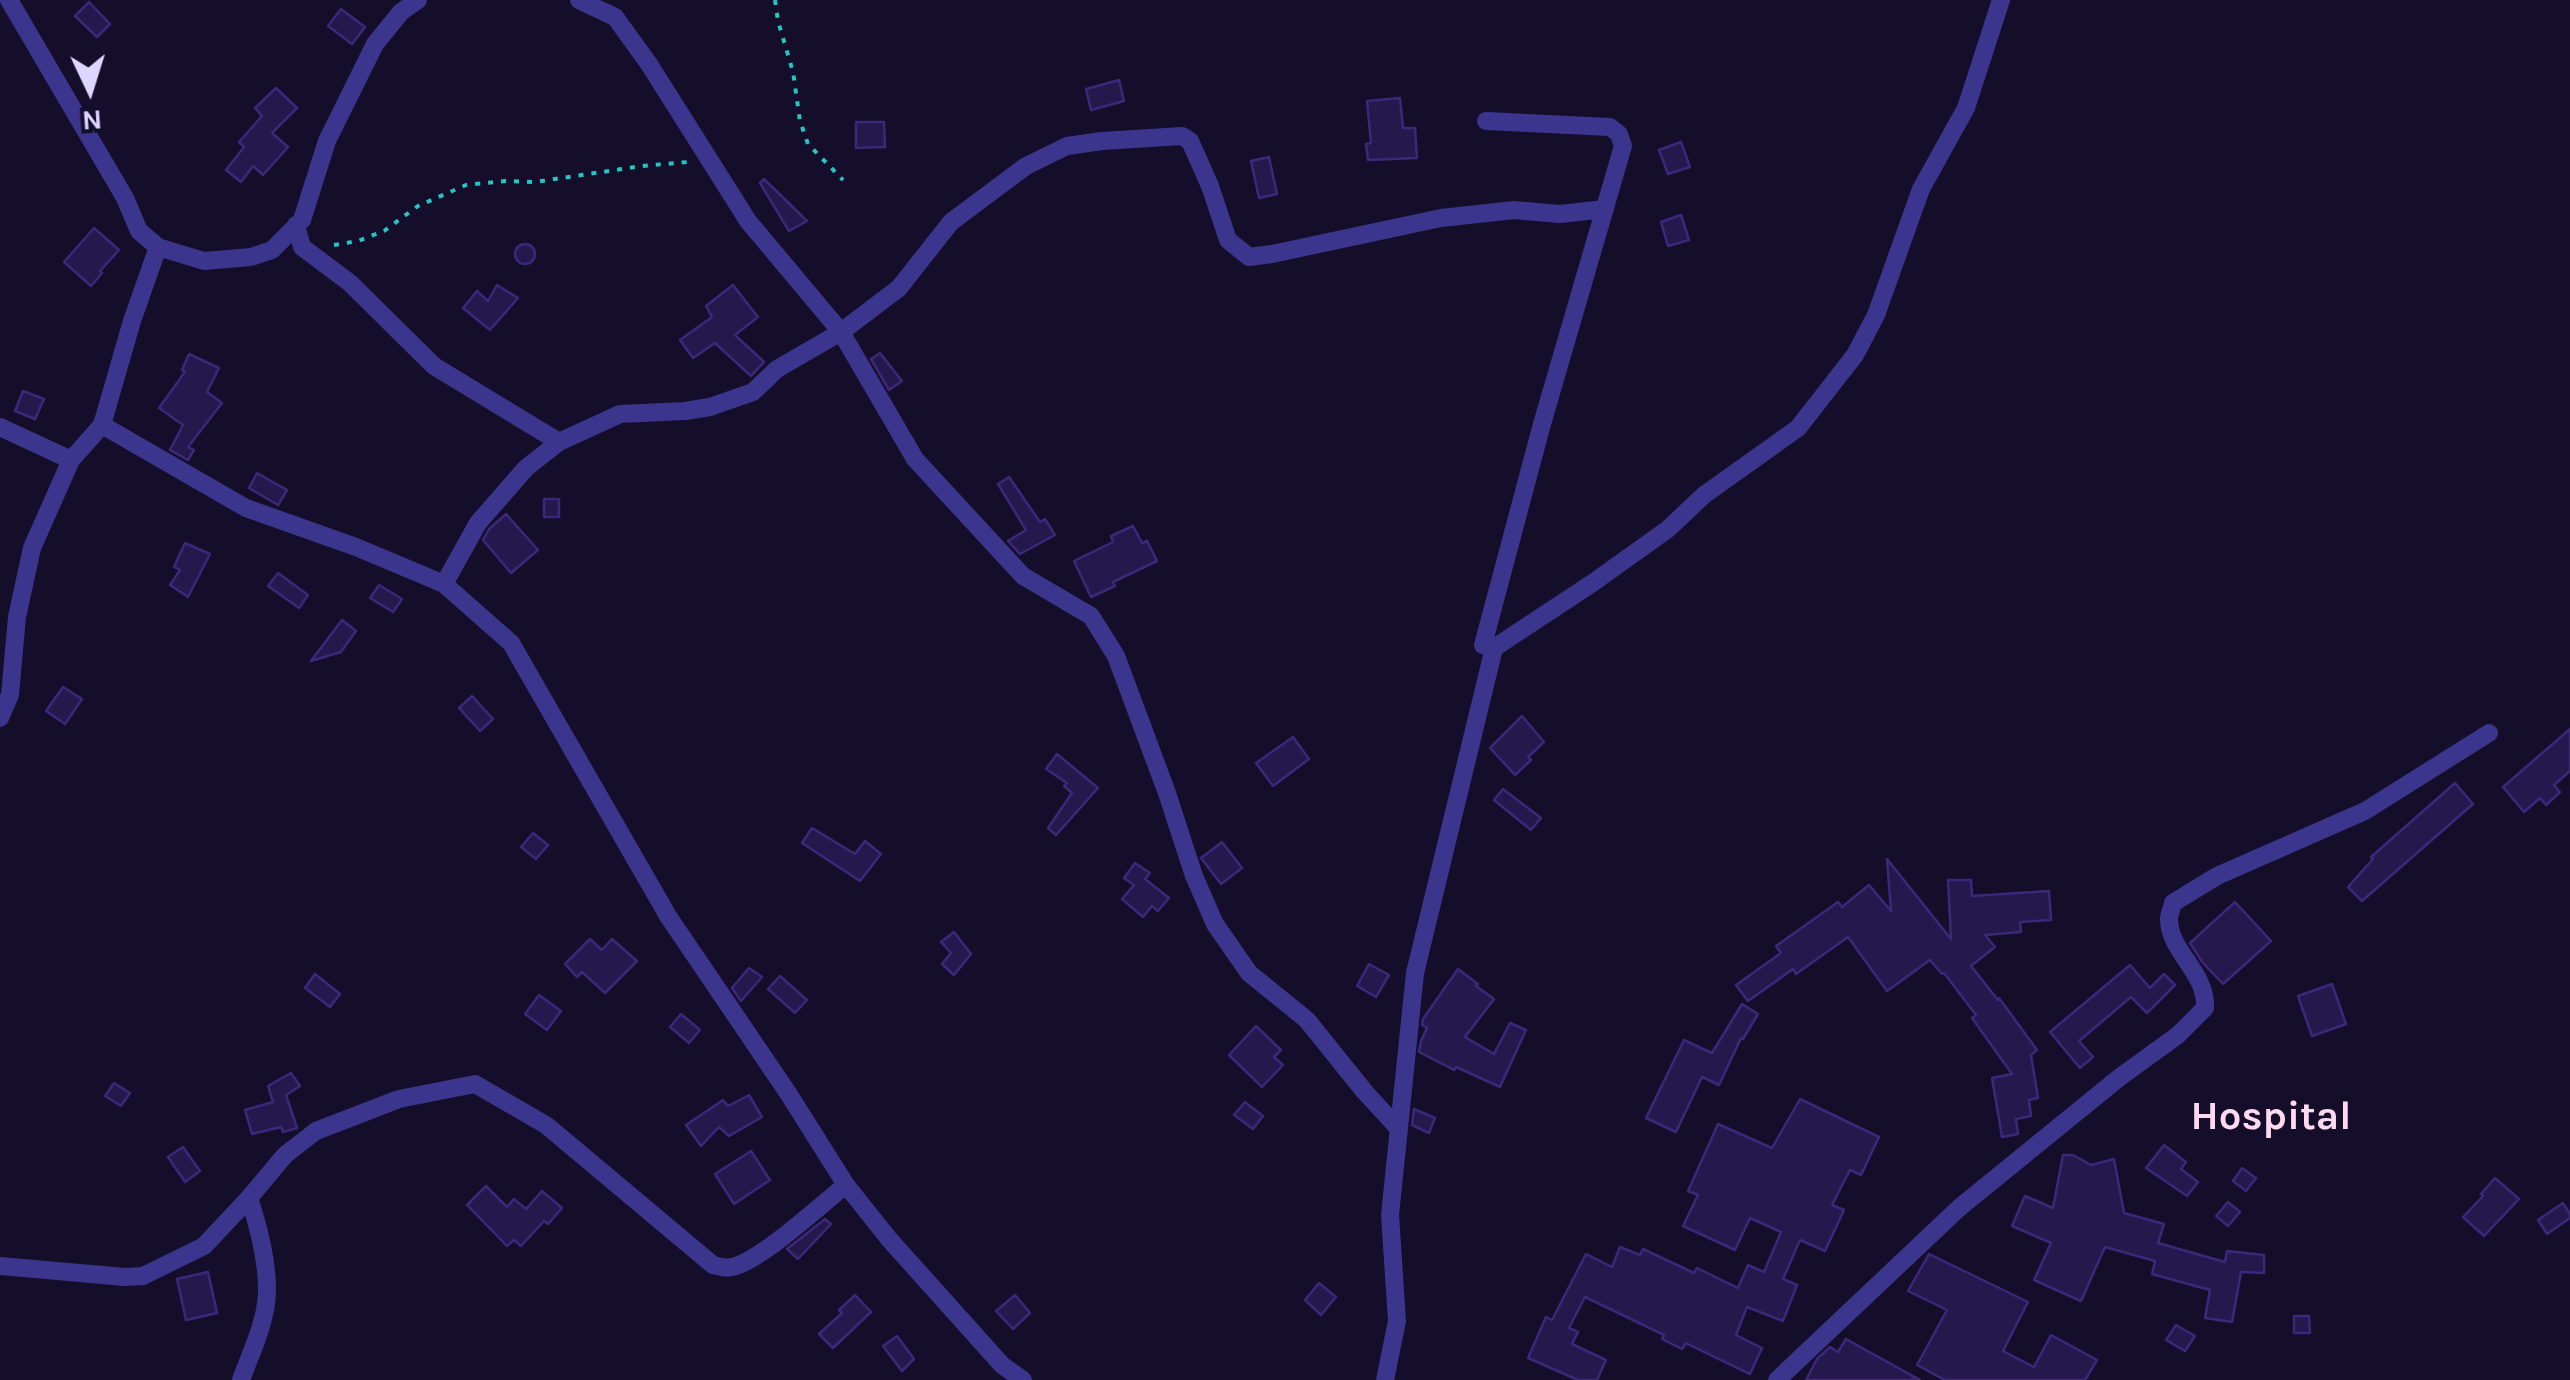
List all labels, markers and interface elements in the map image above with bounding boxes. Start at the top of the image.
north arrow [40,40,140,140]
text: N [81,103,103,138]
district label: Hospital [2191,1094,2351,1142]

